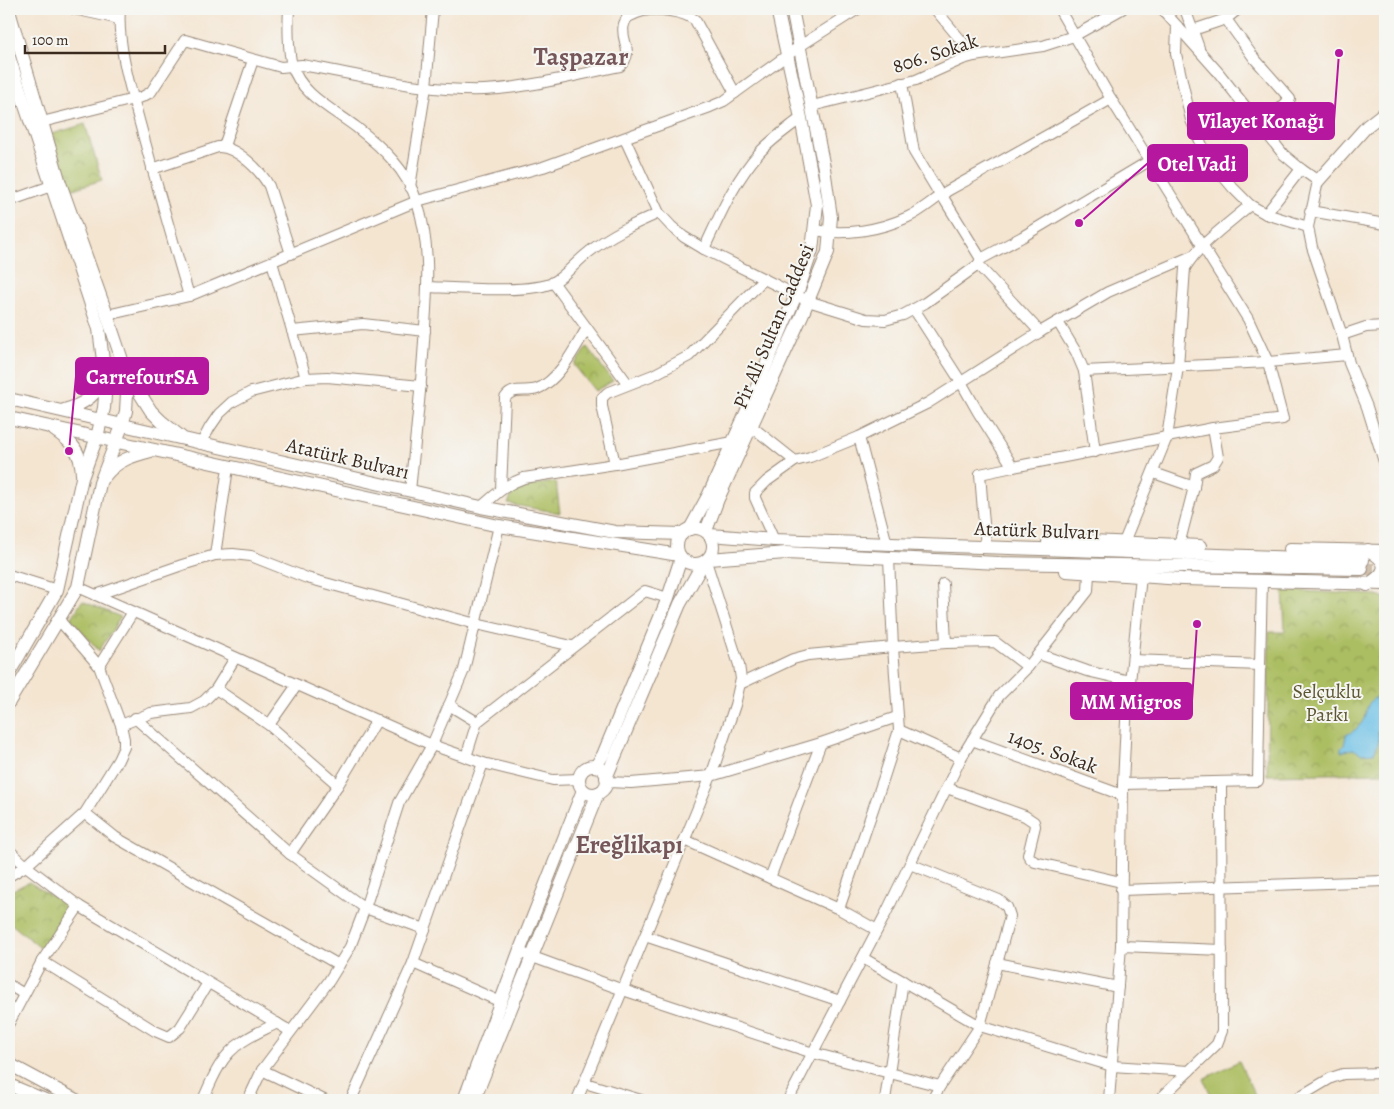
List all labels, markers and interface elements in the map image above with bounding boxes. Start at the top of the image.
scale bar [25,22,165,54]
street label: 806. Sokak [889,27,981,80]
text: 100 m [32,30,69,50]
district label: Taşpazar [534,40,628,74]
callout: Vilayet Konağı [1188,103,1334,139]
text: Vilayet Konağı [1197,107,1324,135]
callout: Otel Vadi [1148,145,1247,181]
text: Otel Vadi [1157,150,1237,178]
street label: Pir Ali Sultan Caddesi [726,239,820,413]
callout: CarrefourSA [76,358,208,394]
text: CarrefourSA [86,363,199,391]
street label: Atatürk Bulvarı [283,431,412,486]
street label: Atatürk Bulvarı [973,515,1100,546]
park label: Selçuklu Parkı [1293,678,1362,728]
callout: MM Migros [1071,683,1192,719]
text: MM Migros [1080,688,1182,716]
street label: 1405. Sokak [1004,723,1102,780]
district label: Ereğlikapı [575,828,683,862]

